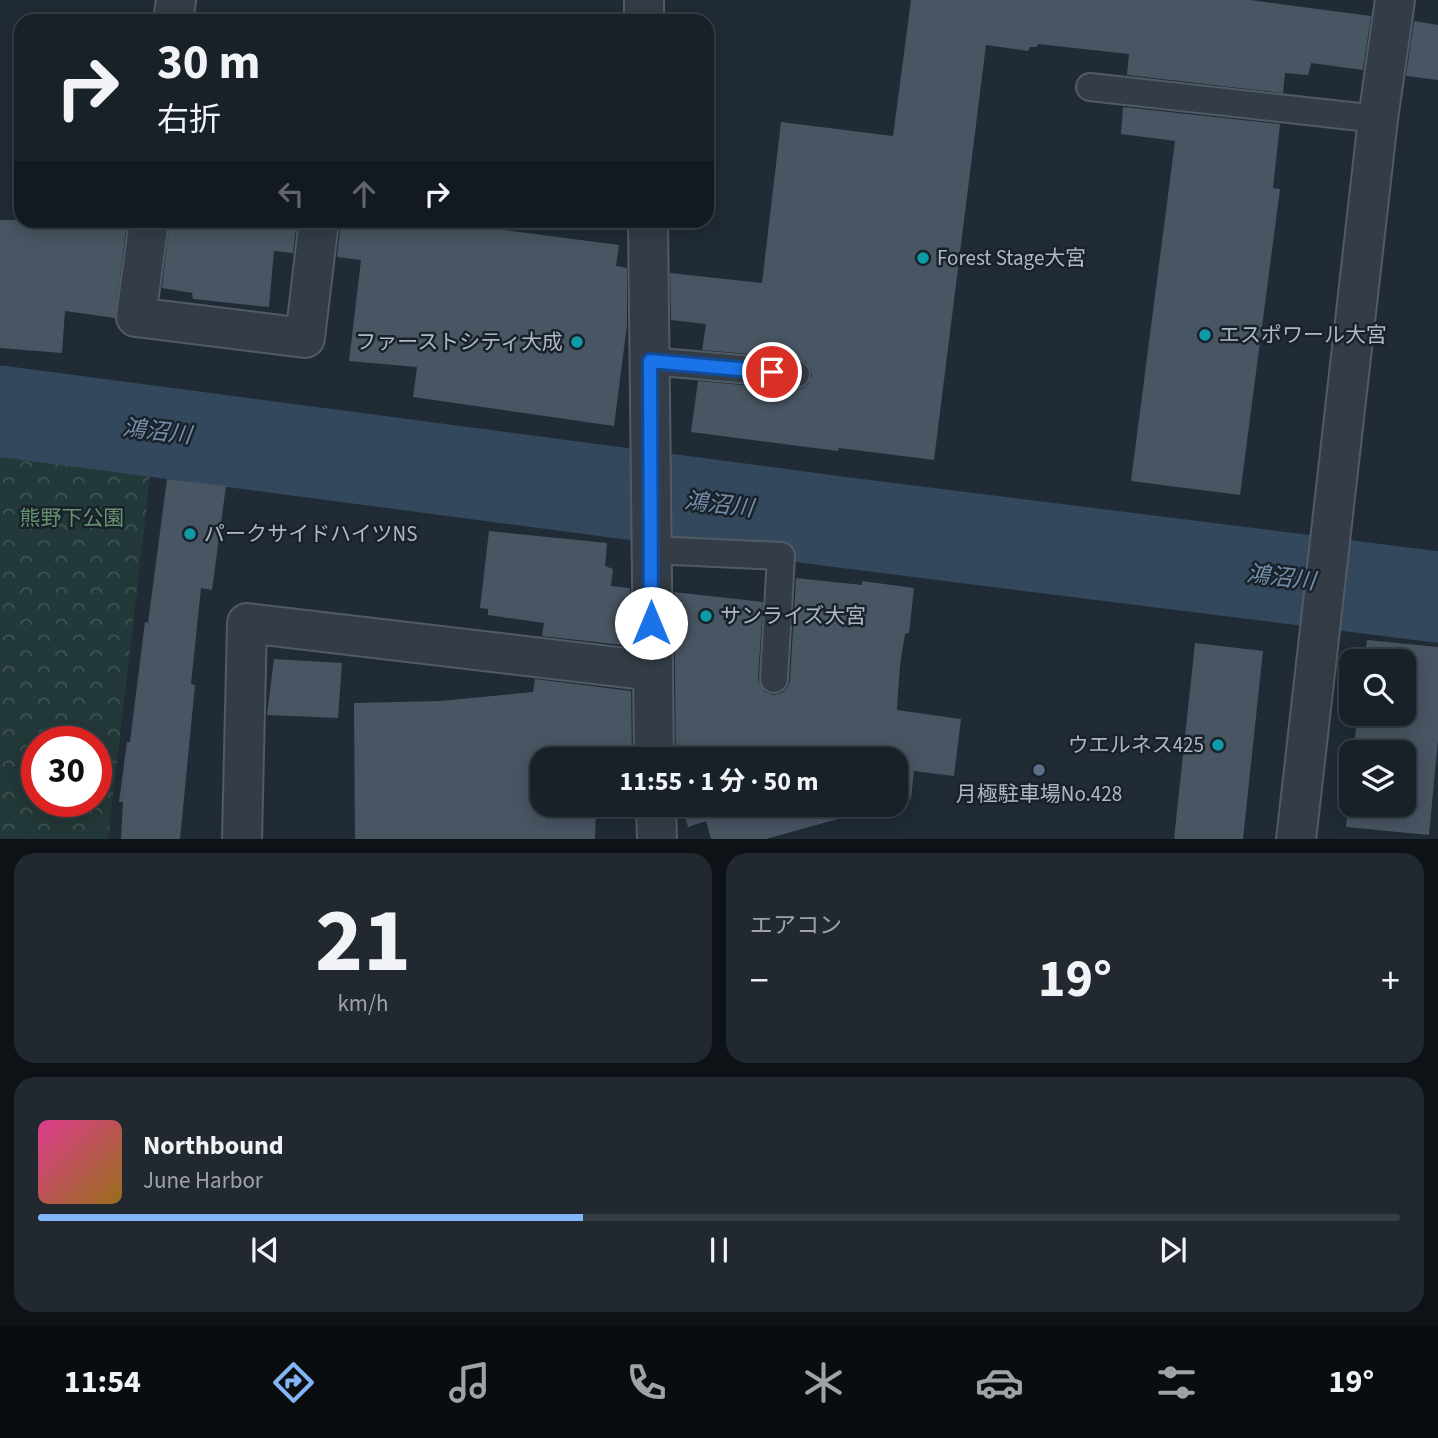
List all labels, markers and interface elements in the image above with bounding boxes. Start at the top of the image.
text: 30 m [157,28,261,98]
icon: right [42,42,133,133]
text: 右折 [157,97,221,143]
icon: left [272,175,310,213]
icon: ahead [345,175,383,213]
icon: right [418,175,456,213]
place label: Forest Stage大宮 [937,243,1086,273]
marker: Forest Stage大宮 [915,250,931,266]
place label: エスポワール大宮 [1219,320,1387,350]
place label: ファーストシティ大成 [355,327,563,357]
marker: エスポワール大宮 [1197,327,1213,343]
marker: ファーストシティ大成 [569,334,585,350]
pin [742,342,802,402]
icon: arrive [753,353,791,391]
water label: 鴻沼川 [121,411,196,452]
water label: 鴻沼川 [683,484,758,525]
park label: 熊野下公園 [20,503,125,533]
place label: パークサイドハイツNS [204,519,417,549]
marker: パークサイドハイツNS [182,526,198,542]
water label: 鴻沼川 [1245,557,1320,598]
position arrow [614,586,688,660]
place label: サンライズ大宮 [720,601,866,631]
marker: サンライズ大宮 [698,608,714,624]
map controls [1339,649,1416,817]
button: search [1339,649,1416,726]
speed limit sign: 30 [21,726,112,817]
place label: ウエルネス425 [1068,730,1204,760]
marker: ウエルネス425 [1210,737,1226,753]
button: layers [1339,740,1416,817]
marker: 月極駐車場No.428 [1031,762,1047,778]
text: 11:55 · 1 分 · 50 m [620,763,818,800]
place label: 月極駐車場No.428 [956,779,1122,809]
text: 21 [315,877,411,1006]
text: エアコン [750,909,842,942]
text: 19° [1038,943,1112,1017]
text: − [750,954,769,1008]
text: + [1381,954,1400,1008]
text: km/h [337,987,389,1020]
text: Northbound [143,1127,284,1164]
text: June Harbor [143,1164,263,1197]
icon: previous [246,1231,284,1269]
icon: pause [700,1231,738,1269]
icon: next [1154,1231,1192,1269]
icon: directions [269,1358,318,1407]
icon: music [445,1358,494,1407]
icon: phone [622,1358,671,1407]
icon: climate [799,1358,848,1407]
icon: car [975,1358,1024,1407]
icon: filters [1152,1358,1201,1407]
text: 11:54 [64,1359,141,1405]
text: 19° [1329,1359,1374,1405]

